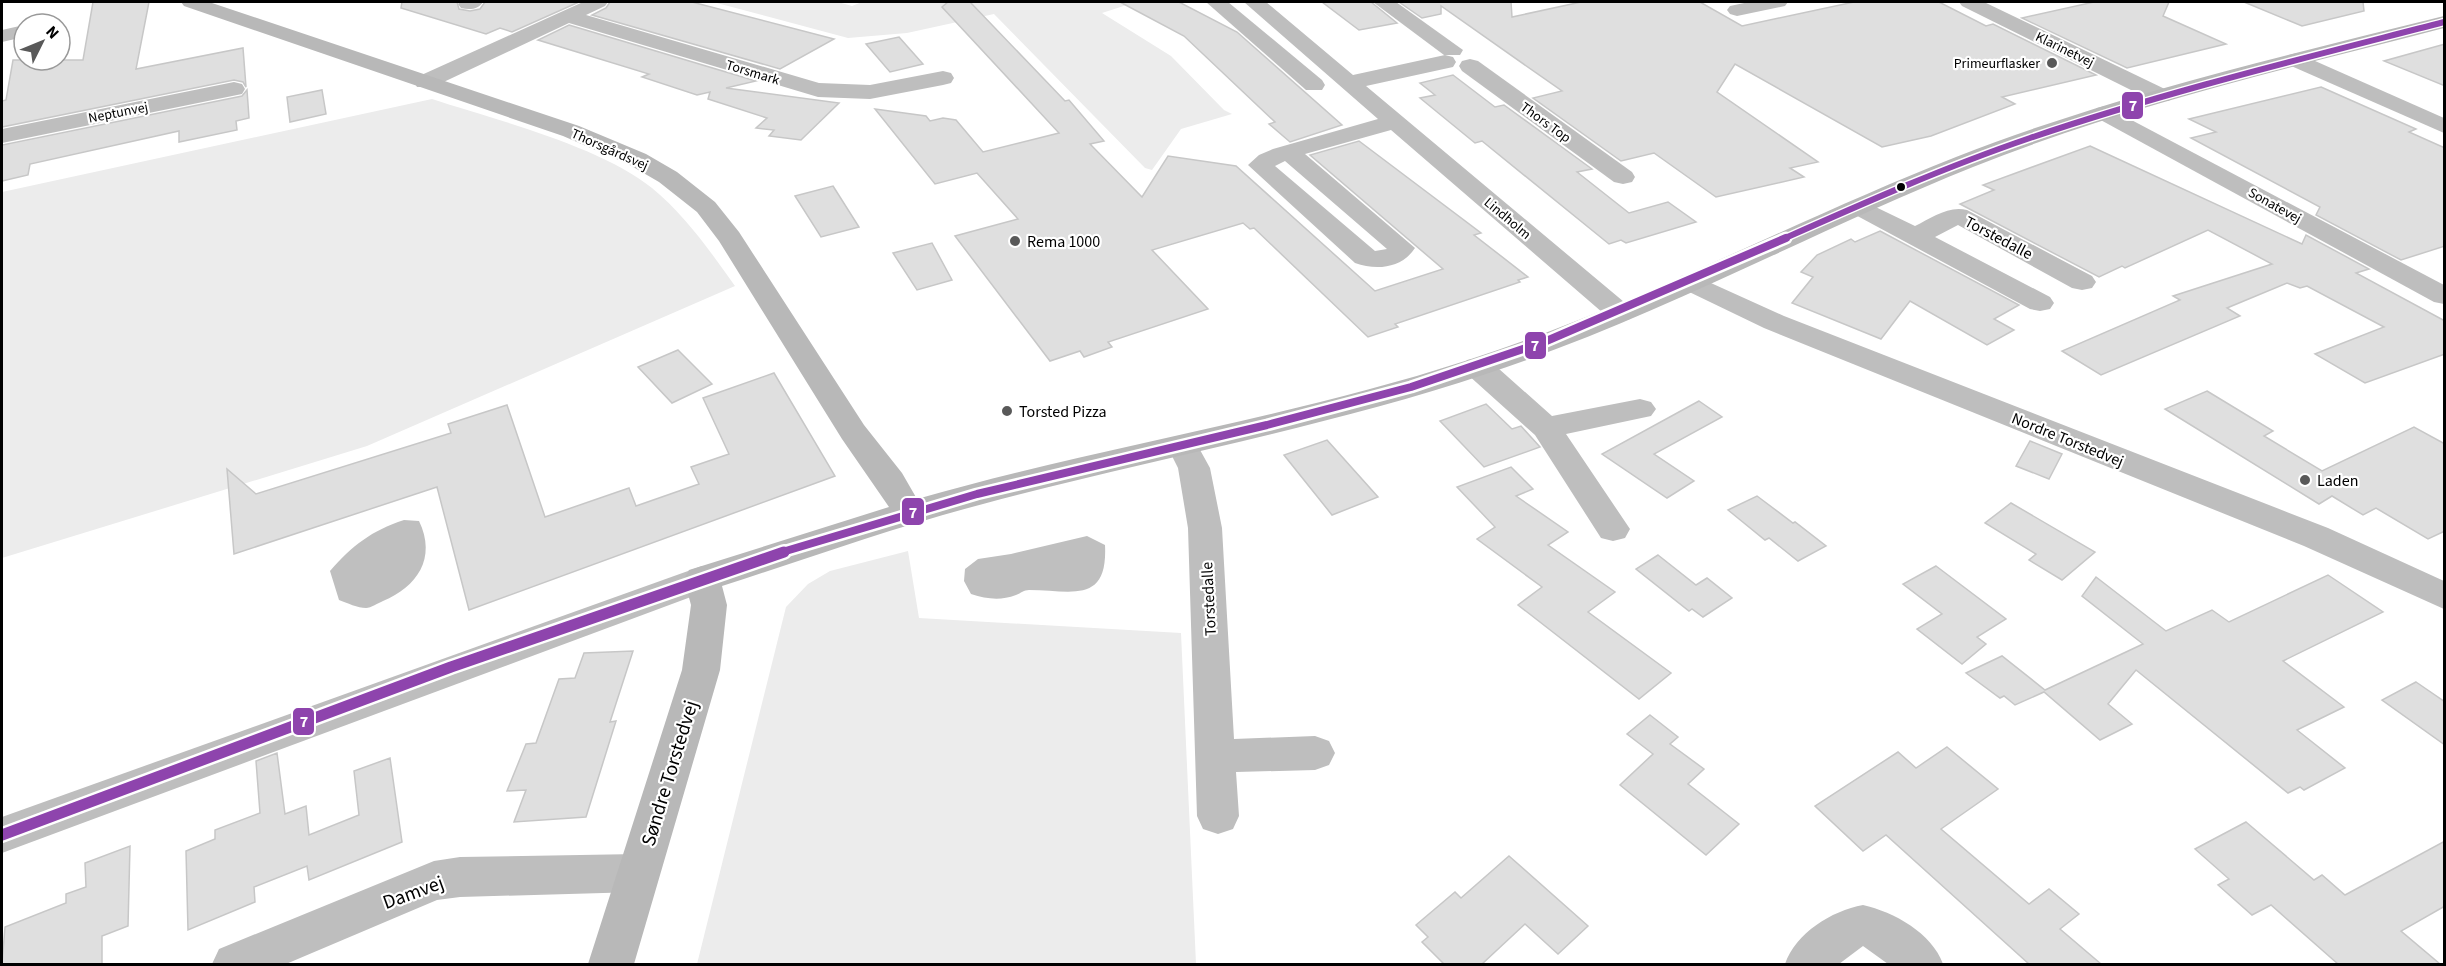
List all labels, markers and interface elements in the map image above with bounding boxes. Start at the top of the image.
north arrow [12,12,72,72]
text: N [41,21,64,44]
street label: Klarinetvej [2032,27,2097,73]
place label: Primeurflasker [1954,54,2040,74]
street label: Torsmark [723,55,782,91]
marker: Primeurflasker [2045,56,2059,70]
line badge: 7 [2121,91,2144,120]
text: 7 [2129,95,2137,117]
street label: Neptunvej [87,97,150,129]
street label: Thors Top [1516,98,1575,148]
street label: Thorsgårdsvej [568,124,651,176]
unlabelled marker [1895,181,1907,193]
street label: Sonatevej [2244,183,2305,229]
street label: Lindholm [1479,193,1535,244]
street label: Torstedalle [1961,211,2037,265]
place label: Rema 1000 [1027,231,1100,253]
marker: Rema 1000 [1008,234,1022,248]
line badge: 7 [1524,331,1547,360]
text: 7 [1531,335,1539,357]
place label: Torsted Pizza [1019,401,1107,423]
marker: Torsted Pizza [1000,404,1014,418]
street label: Nordre Torstedvej [2008,407,2127,472]
place label: Laden [2317,470,2358,492]
marker: Laden [2298,473,2312,487]
line badge: 7 [901,497,925,526]
text: 7 [909,502,917,524]
street label: Torstedalle [1196,561,1222,637]
street label: Søndre Torstedvej [635,697,705,850]
line badge: 7 [292,707,315,736]
text: 7 [300,711,308,733]
street label: Damvej [379,869,448,917]

